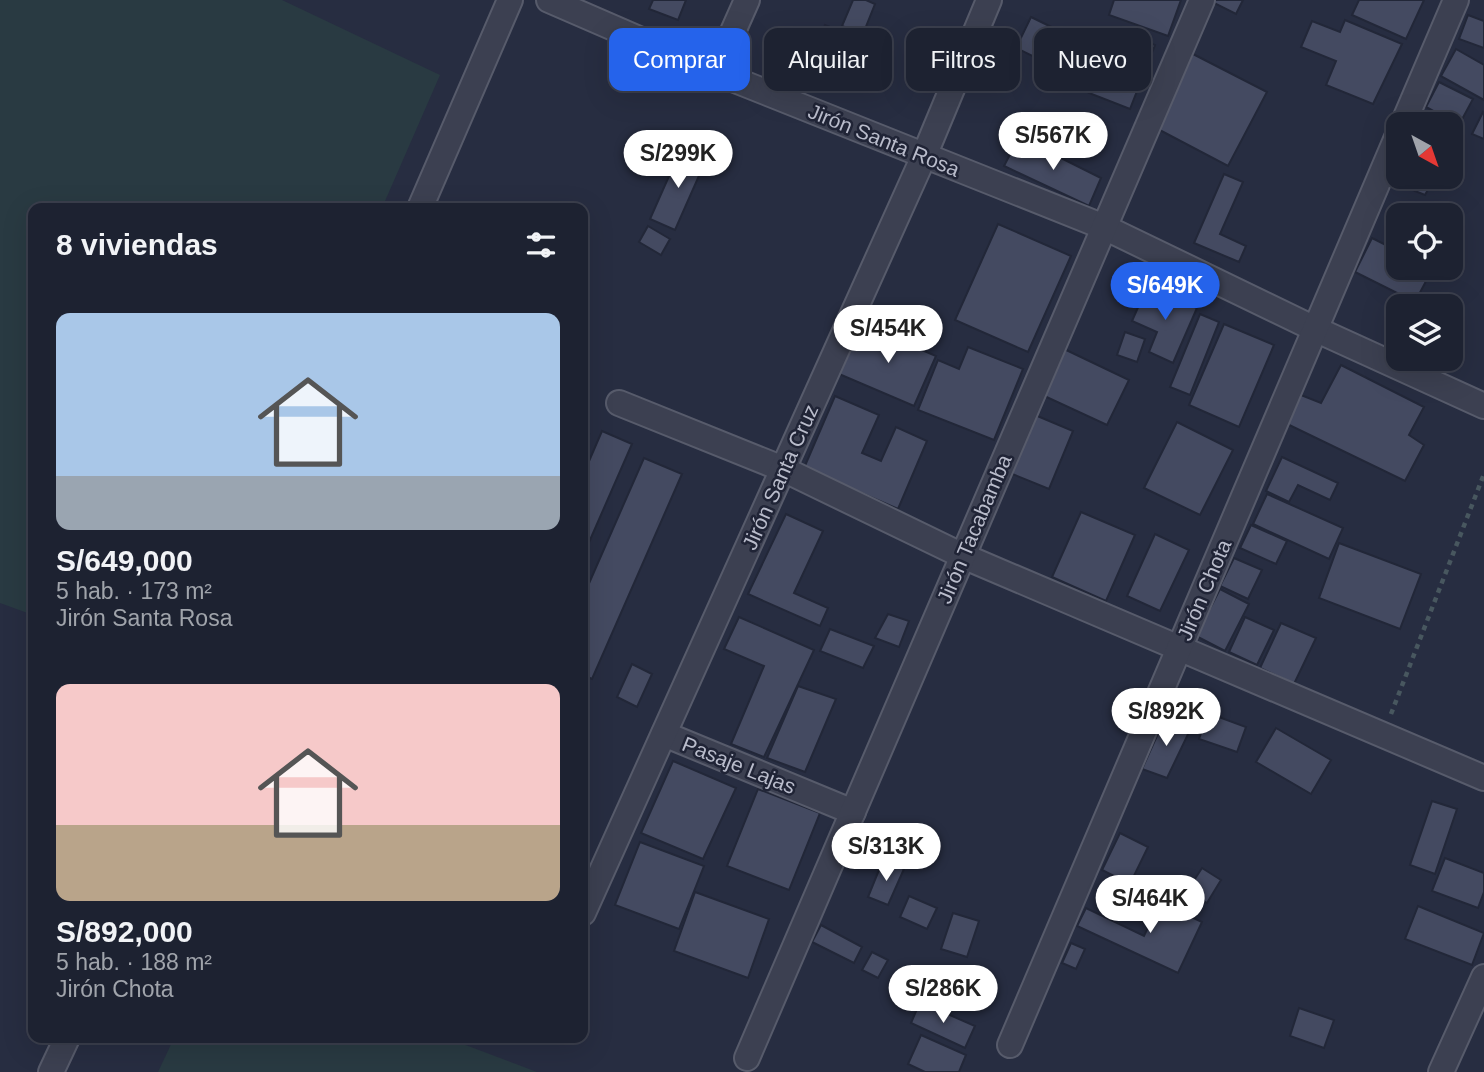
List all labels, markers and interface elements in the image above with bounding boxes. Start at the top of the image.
chip: Comprar [609,28,750,91]
chip: Alquilar [764,28,892,91]
chip: Filtros [906,28,1020,91]
chip: Nuevo [1034,28,1151,91]
street label: Jirón Santa Rosa [805,99,963,181]
north arrow [1386,112,1463,189]
map controls [1386,112,1463,371]
pin: S/567K [996,113,1110,172]
text: S/567K [1015,122,1091,148]
pin: S/299K [621,130,735,190]
text: S/299K [640,140,716,166]
button: locate [1386,203,1463,280]
icon: filters [522,226,560,264]
text: 8 viviendas [56,228,218,261]
pin: S/649K [1108,262,1222,322]
text: S/649K [1127,272,1203,298]
button: layers [1386,294,1463,371]
pin: S/454K [831,306,945,365]
text: S/454K [850,315,926,341]
icon: home [245,359,371,485]
street label: Jirón Santa Cruz [738,401,822,553]
street label: Jirón Tacabamba [932,451,1016,607]
street label: Jirón Chota [1172,536,1236,644]
text: S/649,000 [56,544,193,577]
text: 5 hab. · 173 m² [56,578,212,604]
text: Jirón Santa Rosa [56,605,232,631]
pin: S/892K [1109,688,1223,748]
text: S/892K [1128,698,1204,724]
icon: home [245,730,371,856]
street label: Pasaje Lajas [679,732,799,798]
pin: S/313K [829,824,943,883]
text: S/313K [848,833,924,859]
pin: S/464K [1093,876,1207,935]
text: S/464K [1112,885,1188,911]
text: S/892,000 [56,915,193,948]
text: 5 hab. · 188 m² [56,949,212,975]
pin: S/286K [886,965,1000,1025]
text: S/286K [905,975,981,1001]
text: Jirón Chota [56,976,174,1002]

